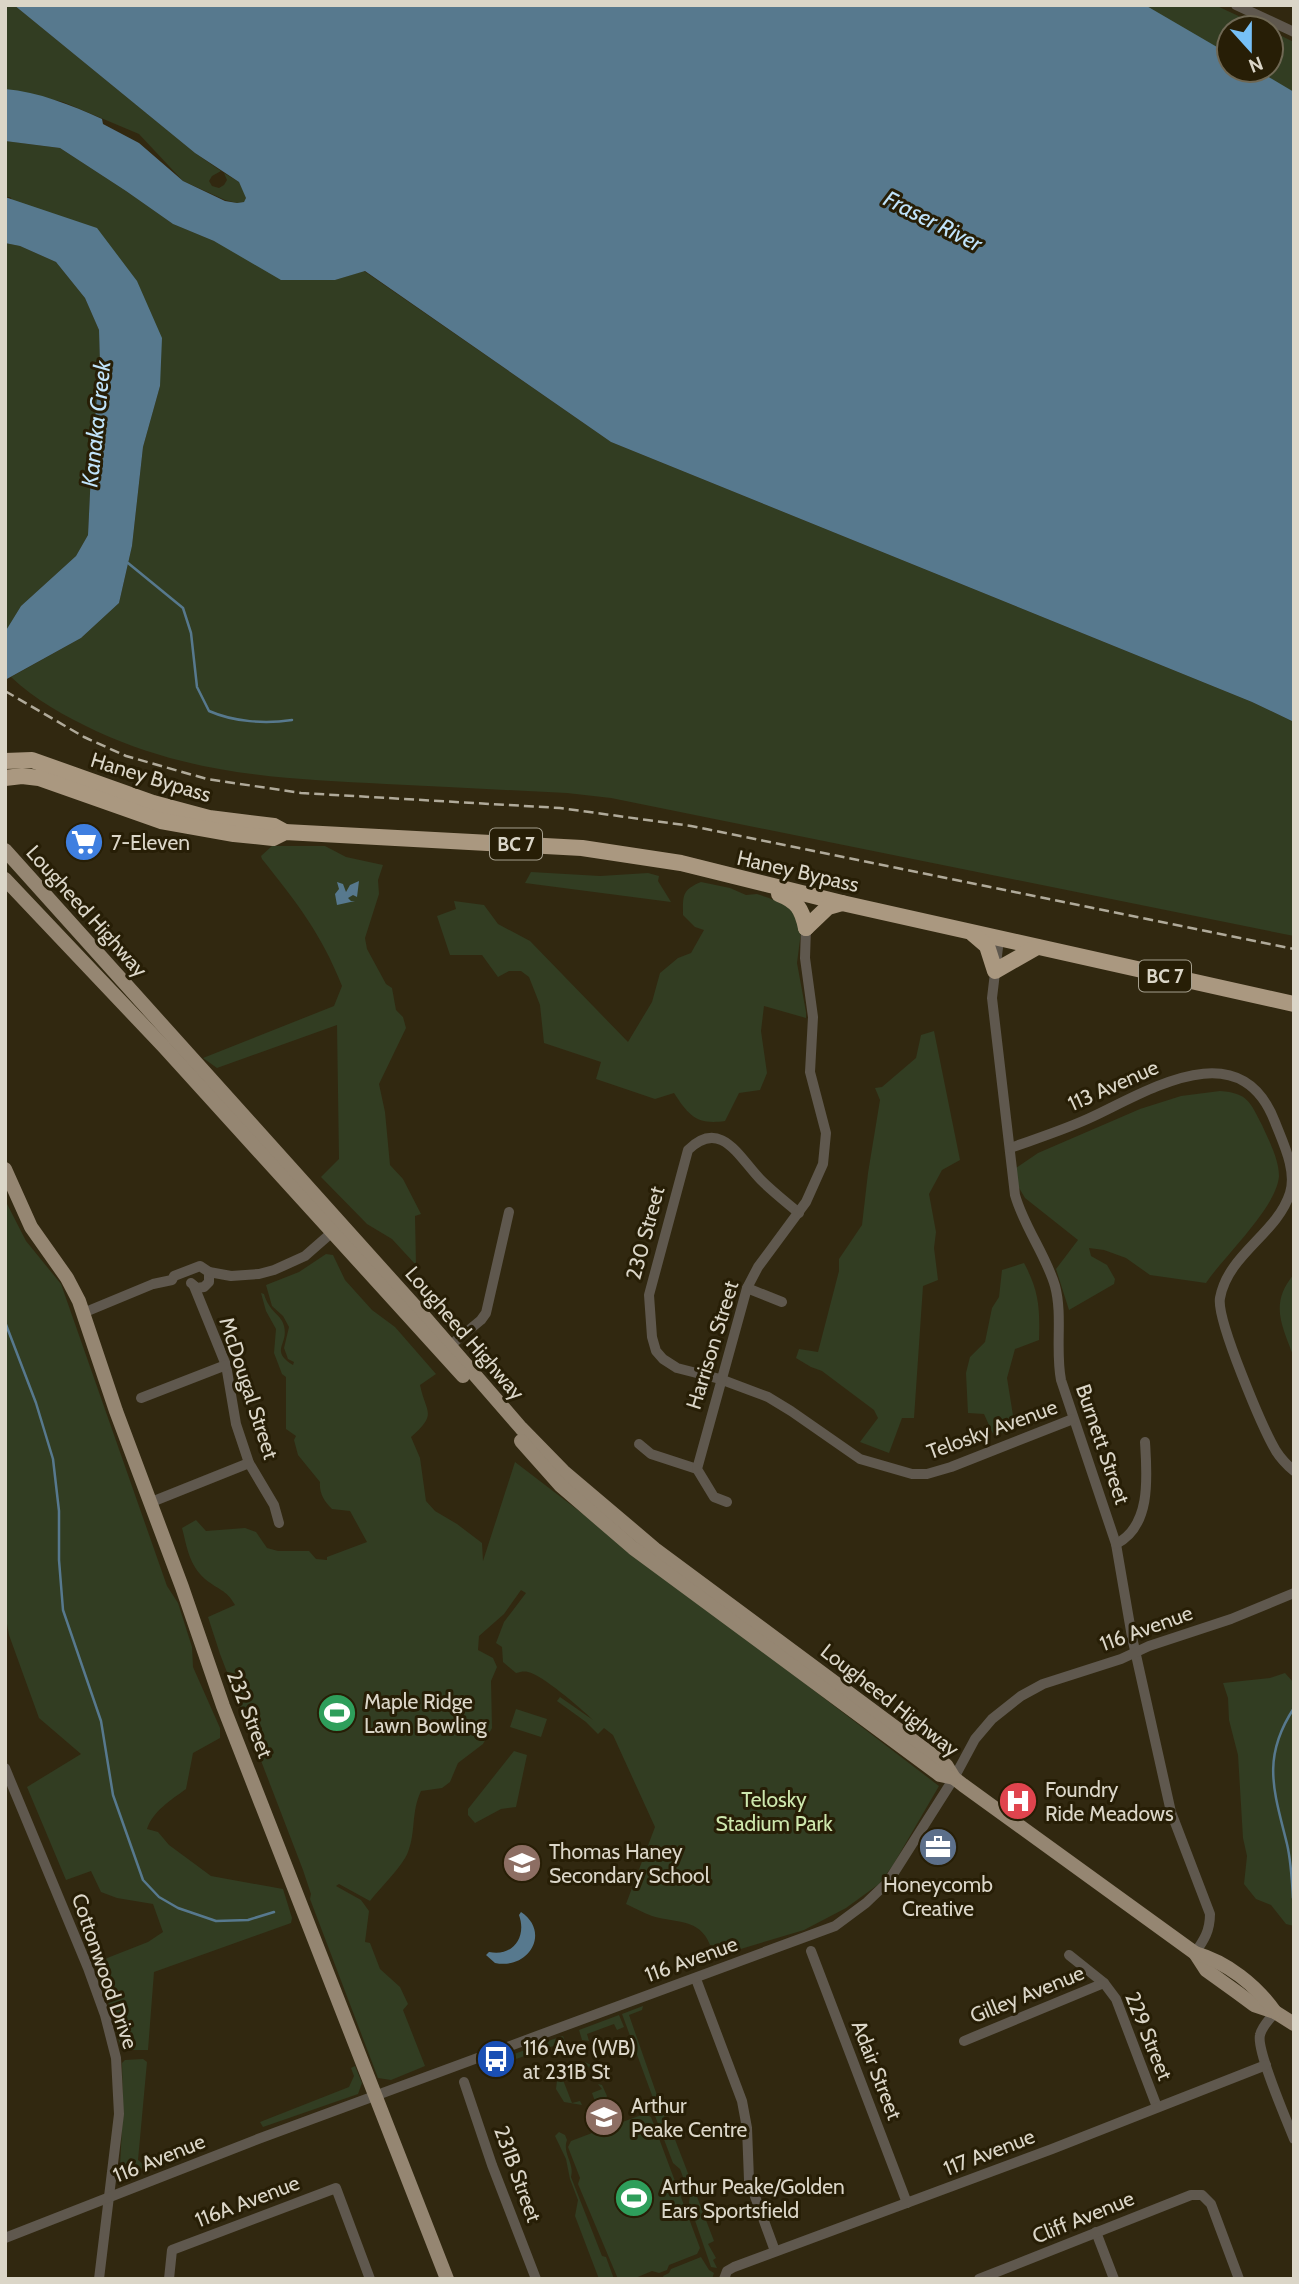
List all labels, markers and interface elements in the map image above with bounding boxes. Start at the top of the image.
north arrow [1215,14,1285,84]
text: N [1246,51,1266,78]
water label: Fraser River [879,184,988,258]
water label: Kanaka Creek [75,358,117,489]
street label: Haney Bypass [88,747,214,807]
supermarket icon: 7-Eleven [63,821,105,863]
road number: BC 7 [490,828,542,860]
place label: 7-Eleven [111,830,190,855]
street label: Lougheed Highway [21,840,153,982]
street label: Haney Bypass [735,845,862,897]
road number: BC 7 [1139,960,1191,992]
street label: 113 Avenue [1064,1054,1162,1116]
street label: 230 Street [621,1184,669,1282]
street label: Lougheed Highway [400,1261,530,1405]
street label: Harrison Street [681,1278,743,1412]
street label: McDougal Street [214,1314,284,1462]
street label: Burnett Street [1071,1381,1135,1507]
street label: Telosky Avenue [923,1394,1061,1464]
street label: 116 Avenue [1096,1600,1196,1656]
street label: Lougheed Highway [816,1638,964,1762]
street label: 232 Street [222,1667,278,1761]
place label: Maple Ridge Lawn Bowling [364,1689,487,1738]
sports icon: Maple Ridge Lawn Bowling [316,1692,358,1734]
place label: Foundry Ride Meadows [1045,1777,1174,1826]
hospital icon: Foundry Ride Meadows [997,1780,1039,1822]
park label: Telosky Stadium Park [715,1787,833,1836]
office icon: Honeycomb Creative [917,1826,959,1868]
place label: Thomas Haney Secondary School [549,1839,710,1888]
school or university icon: Thomas Haney Secondary School [501,1842,543,1884]
place label: Honeycomb Creative [883,1872,993,1921]
street label: Cottonwood Drive [67,1890,143,2052]
street label: 116 Avenue [641,1931,741,1987]
street label: Gilley Avenue [966,1960,1088,2028]
street label: 229 Street [1120,1988,1178,2084]
street label: Adair Street [847,2017,907,2123]
place label: 116 Ave (WB) at 231B St [523,2035,636,2084]
bus stop icon: 116 Ave (WB) at 231B St [475,2038,517,2080]
place label: Arthur Peake Centre [631,2093,747,2142]
school or university icon: Arthur Peake Centre [583,2096,625,2138]
street label: 231B Street [489,2123,547,2225]
street label: 117 Avenue [940,2123,1038,2181]
street label: 116 Avenue [109,2128,209,2188]
street label: 116A Avenue [191,2170,303,2232]
place label: Arthur Peake/Golden Ears Sportsfield [661,2174,845,2223]
sports icon: Arthur Peake/Golden Ears Sportsfield [613,2177,655,2219]
street label: Cliff Avenue [1028,2185,1138,2249]

